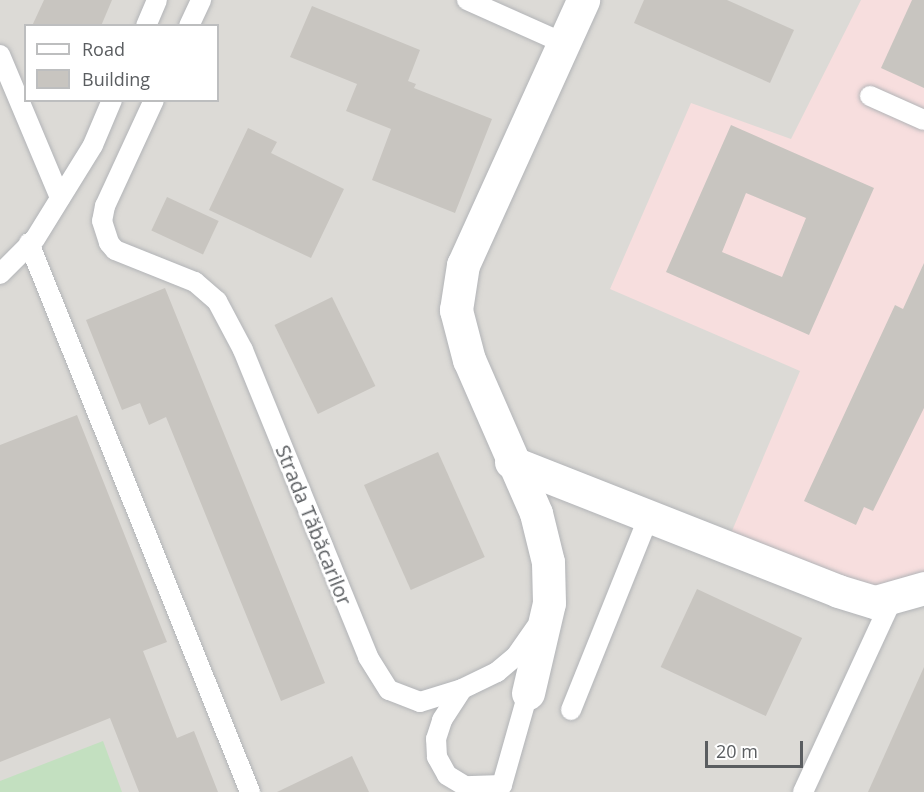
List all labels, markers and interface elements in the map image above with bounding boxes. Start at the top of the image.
legend [24,24,219,102]
text: Road [82,37,125,61]
text: Building [82,67,150,91]
street label: Strada Tăbăcarilor [271,441,357,609]
scale bar [708,729,806,767]
text: 20 m [716,739,758,763]

